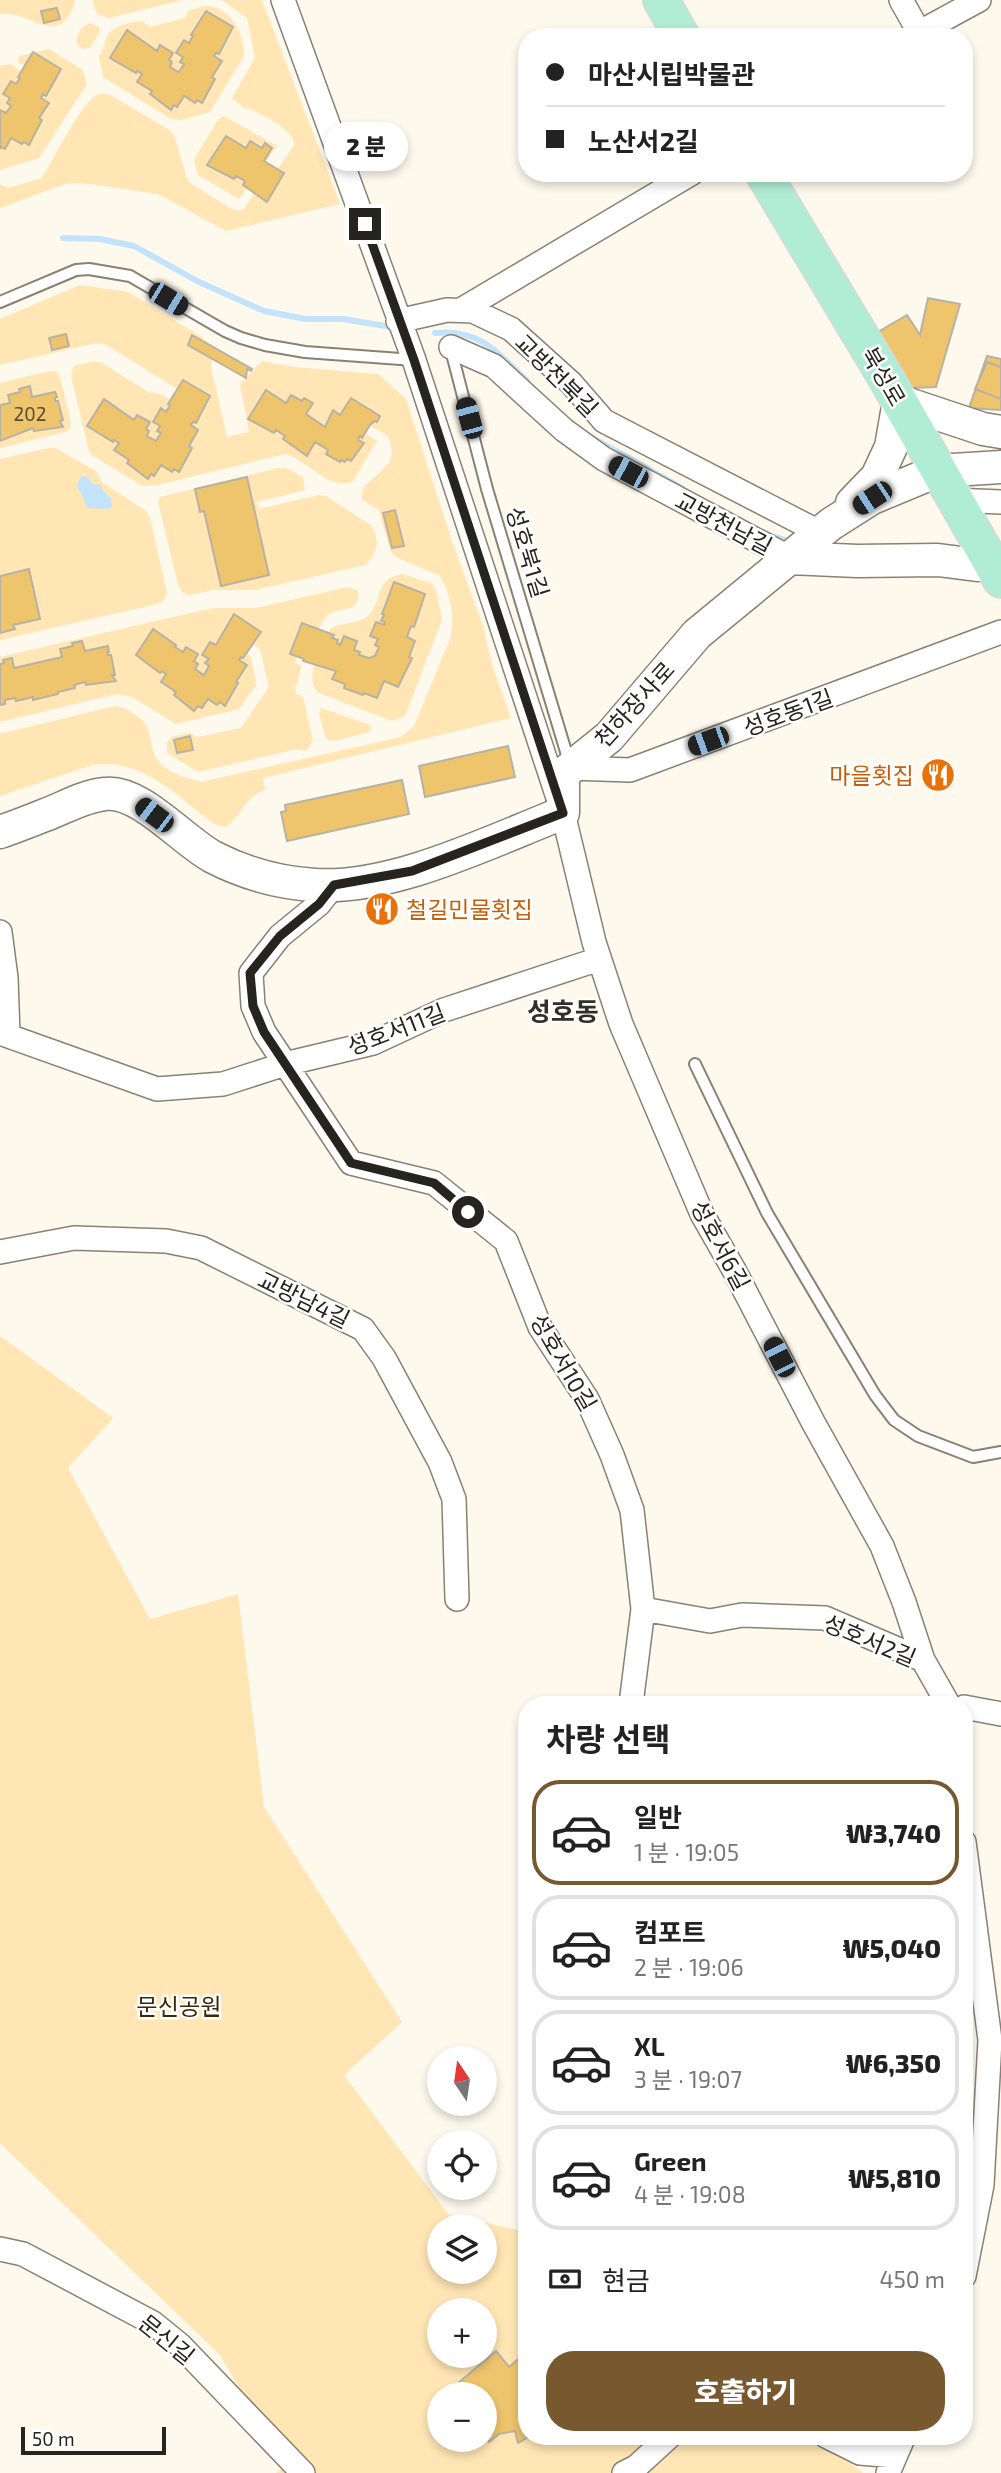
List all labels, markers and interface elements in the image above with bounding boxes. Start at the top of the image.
text: 마산시립박물관 [588,58,755,89]
callout: 2 분 [323,122,407,172]
text: 노산서2길 [588,125,699,156]
text: 2 분 [346,132,386,160]
route end [349,208,381,240]
car [145,279,192,319]
street label: 교방천북길 [510,328,604,422]
street label: 북성로 [856,342,912,410]
car [454,395,485,441]
house number: 202 [14,402,46,425]
car [605,453,652,491]
car [849,478,896,518]
street label: 교방천남길 [671,486,777,560]
street label: 성호북1길 [501,503,555,601]
street label: 천하장사로 [588,655,680,753]
street label: 성호동1길 [739,683,837,741]
car [685,724,732,758]
restaurant icon: 마을횟집 [919,756,957,794]
place label: 마을횟집 [829,761,914,789]
car [131,794,178,836]
restaurant icon: 철길민물횟집 [363,890,401,928]
place label: 철길민물횟집 [406,895,533,923]
district label: 성호동 [527,995,599,1026]
street label: 성호서11길 [343,997,449,1061]
street label: 성호서6길 [686,1195,756,1295]
route start [452,1196,484,1228]
street label: 교방남4길 [253,1265,355,1333]
street label: 성호서10길 [525,1308,603,1416]
car [761,1334,798,1380]
street label: 성호서2길 [820,1608,920,1672]
text: 차량 선택 [546,1719,671,1757]
icon: car [550,1801,613,1864]
text: 일반 [634,1801,682,1832]
text: ₩3,740 [846,1817,941,1848]
text: 1 분 · 19:05 [634,1838,739,1866]
icon: car [550,1916,613,1979]
text: 컴포트 [634,1916,706,1947]
text: ₩5,040 [843,1932,941,1963]
text: 2 분 · 19:06 [634,1953,744,1981]
park label: 문신공원 [137,1992,221,2020]
text: XL [634,2030,665,2061]
icon: car [550,2031,613,2094]
north arrow [427,2046,497,2116]
map controls [427,2046,497,2452]
text: ₩6,350 [846,2047,941,2078]
text: 3 분 · 19:07 [634,2065,742,2093]
button: locate [427,2130,497,2200]
text: Green [634,2145,707,2176]
icon: car [550,2146,613,2209]
text: ₩5,810 [848,2162,941,2193]
text: 4 분 · 19:08 [634,2180,746,2208]
button: layers [427,2214,497,2284]
icon: cash [546,2260,584,2298]
text: 현금 [602,2264,650,2295]
text: 450 m [879,2265,945,2293]
button: + [427,2298,497,2368]
street label: 문신길 [134,2308,200,2370]
button: 호출하기 [546,2351,945,2431]
button: − [427,2382,497,2452]
scale bar [21,2424,166,2456]
text: 50 m [32,2427,75,2450]

